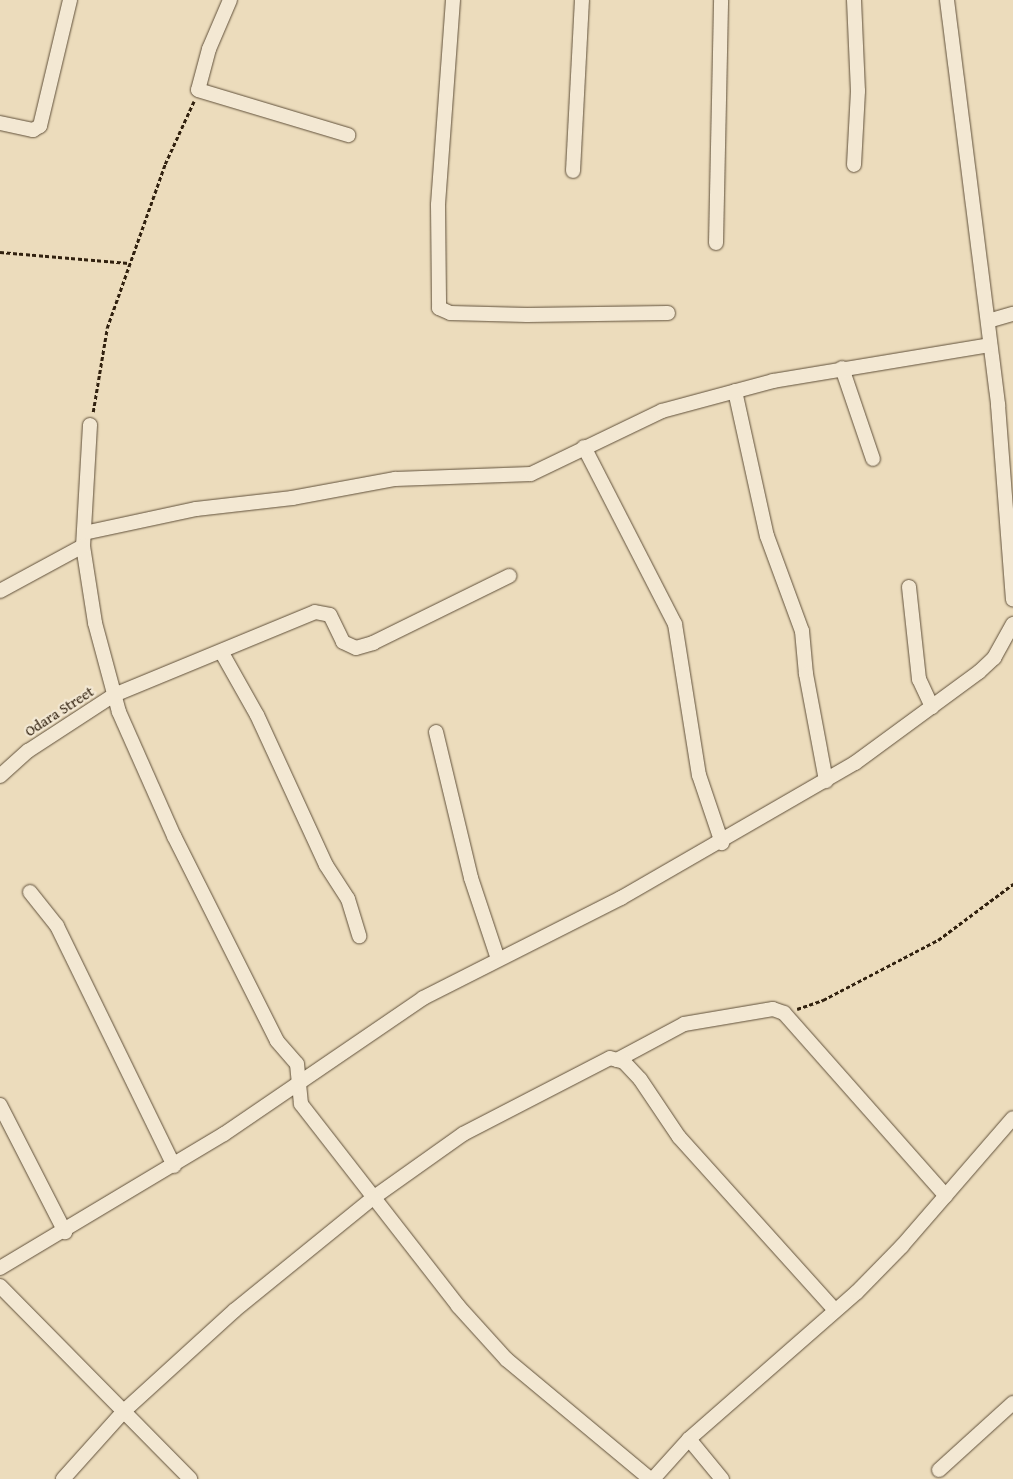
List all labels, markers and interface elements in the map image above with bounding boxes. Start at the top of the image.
street label: Odara Street [21,682,97,740]

